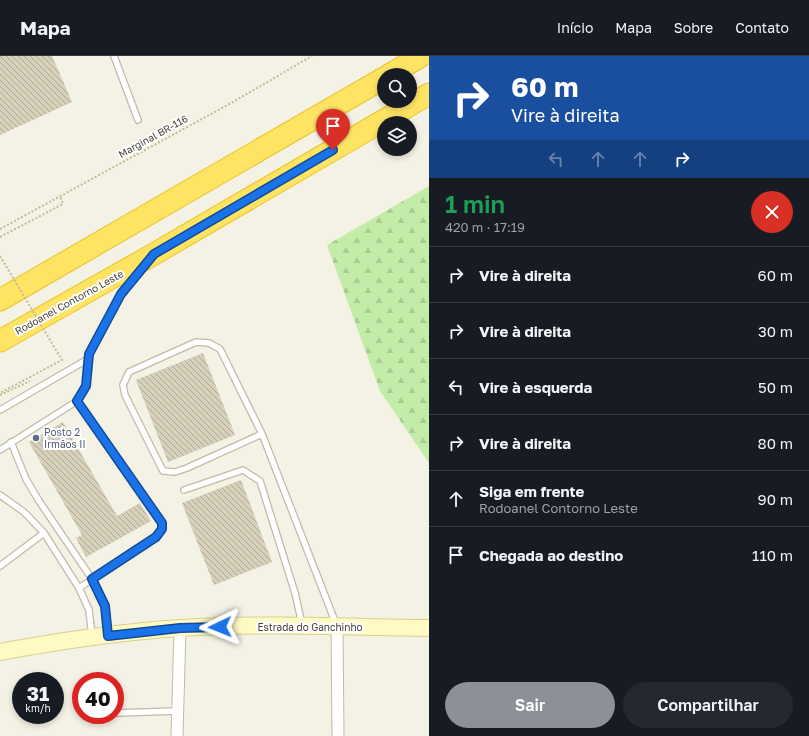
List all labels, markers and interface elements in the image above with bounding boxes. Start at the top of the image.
text: Mapa [20,16,71,39]
text: Início [557,19,593,36]
text: Mapa [615,19,652,36]
text: Sobre [674,19,713,36]
text: Contato [735,19,789,36]
map controls [377,68,417,156]
button: search [377,68,417,108]
text: 60 m [511,70,578,103]
icon: right [445,72,497,124]
text: Vire à direita [511,104,620,126]
pin [316,109,350,150]
street label: Marginal BR-116 [116,112,190,160]
icon: arrive [322,115,344,137]
button: layers [377,116,417,156]
icon: left [545,148,567,170]
icon: ahead [587,148,609,170]
icon: ahead [629,148,651,170]
icon: right [671,148,693,170]
text: 1 min [445,189,505,218]
button: close [751,191,793,233]
text: 420 m · 17:19 [445,219,525,235]
icon: right [445,264,467,286]
text: Vire à direita [479,266,571,284]
text: 60 m [758,266,793,284]
street label: Rodoanel Contorno Leste [13,267,125,337]
icon: right [445,320,467,342]
text: Vire à direita [479,322,571,340]
text: 30 m [758,322,793,340]
icon: left [445,376,467,398]
text: Vire à esquerda [479,378,592,396]
text: 50 m [758,378,793,396]
place label: Posto 2 Irmãos II [44,426,86,450]
icon: right [445,432,467,454]
marker: Posto 2 Irmãos II [31,433,41,443]
text: Vire à direita [479,434,571,452]
text: 80 m [758,434,793,452]
text: Siga em frente [479,482,584,500]
icon: ahead [445,488,467,510]
text: 90 m [758,490,793,508]
text: Rodoanel Contorno Leste [479,500,638,516]
icon: arrive [445,544,467,566]
text: Chegada ao destino [479,546,623,564]
text: 110 m [752,546,793,564]
position arrow [199,606,241,648]
street label: Estrada do Ganchinho [257,621,363,633]
speed limit sign: 40 [72,672,124,724]
text: 31 [27,681,49,705]
button: Sair [445,682,615,728]
button: Compartilhar [623,682,793,728]
text: km/h [25,702,51,714]

